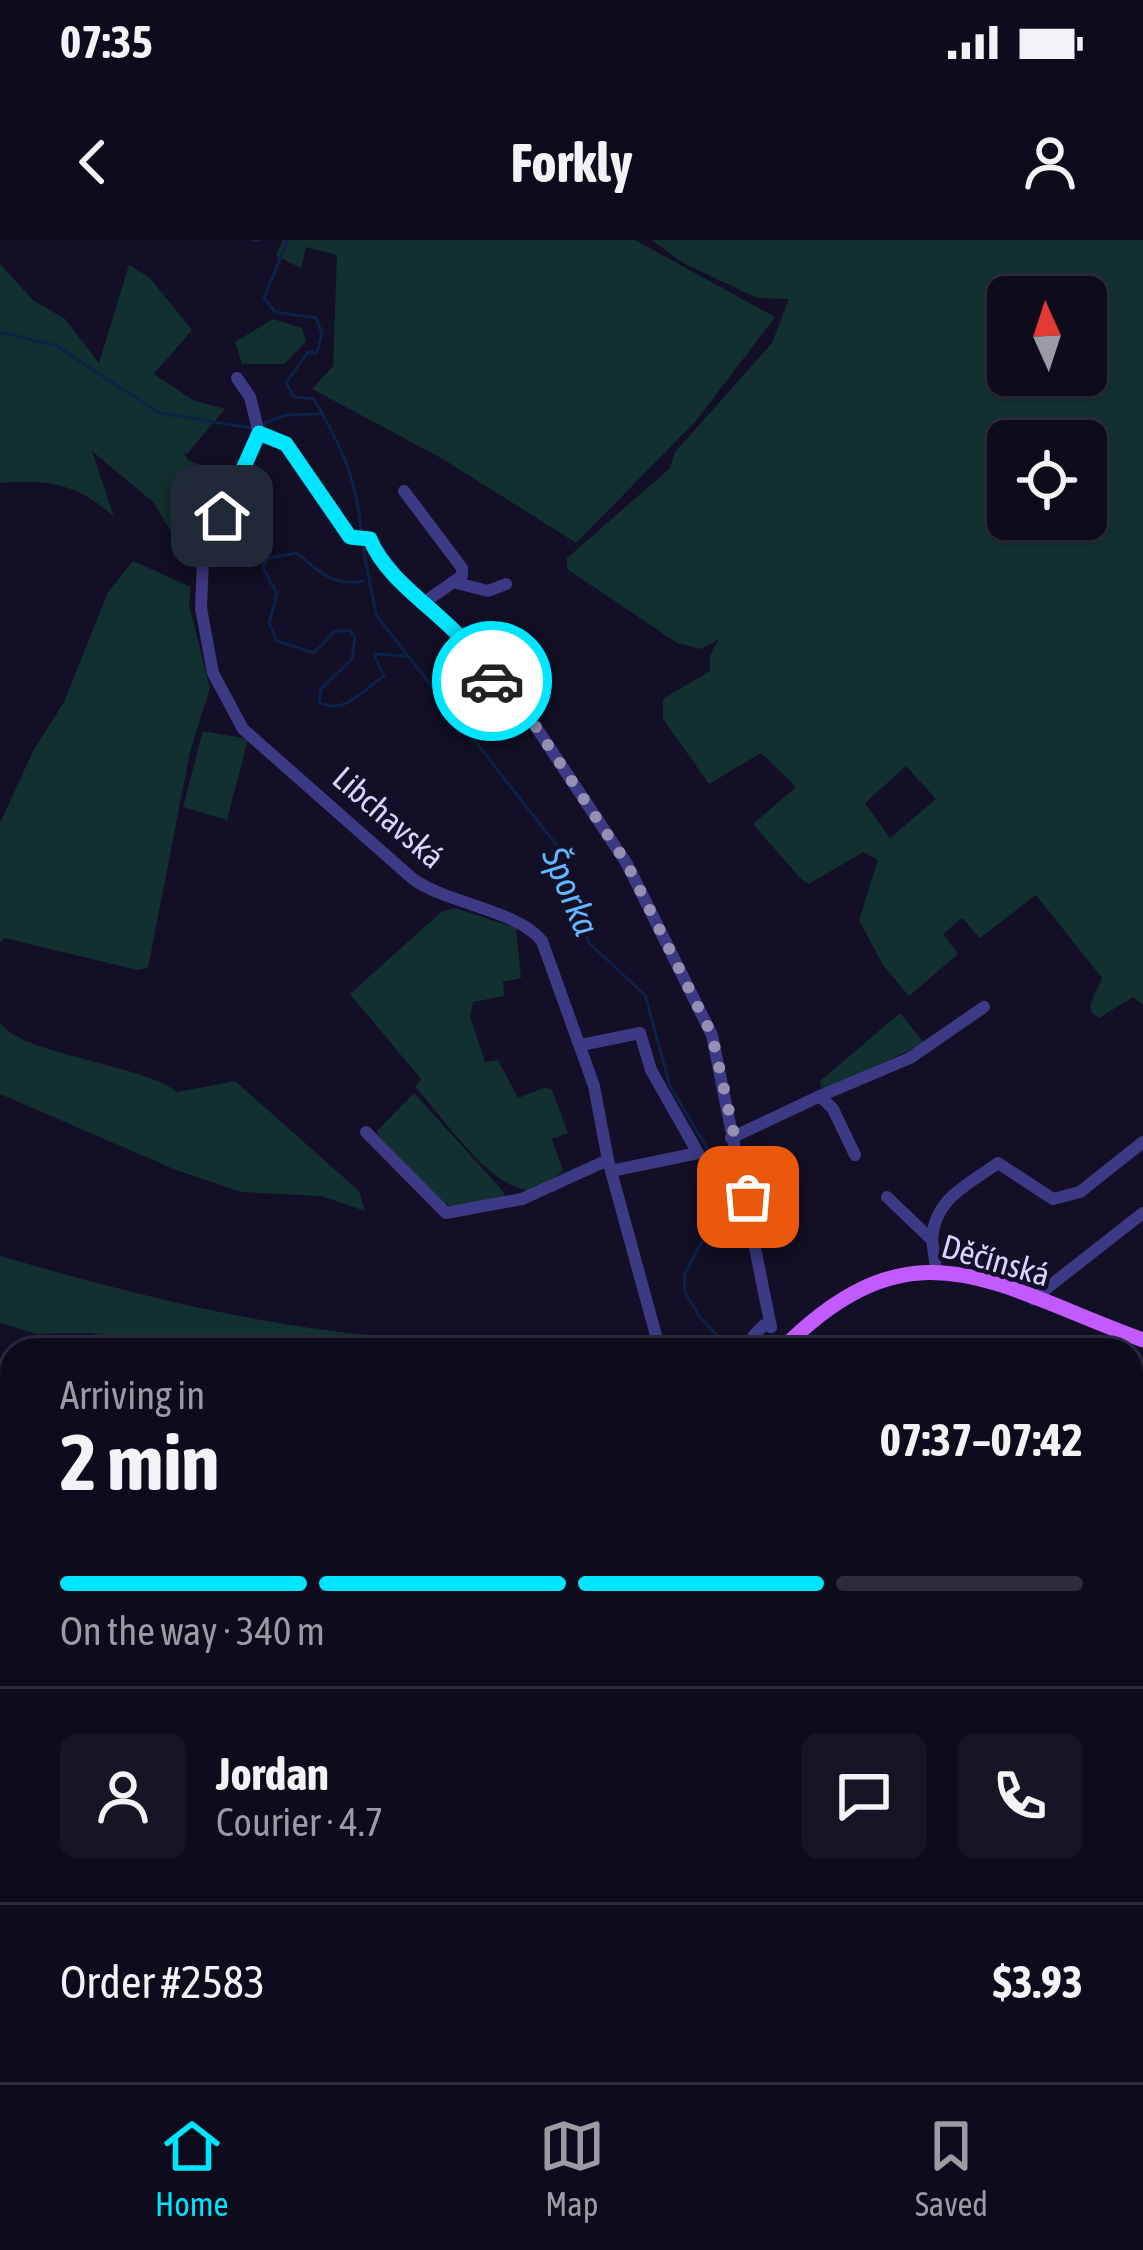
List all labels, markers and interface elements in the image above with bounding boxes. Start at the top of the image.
text: 07:35 [60,16,153,68]
icon: back [60,129,126,195]
icon: person [1017,129,1083,195]
text: Forkly [511,132,632,193]
north arrow [987,276,1107,396]
map controls [987,276,1107,540]
button: locate [987,420,1107,540]
pin [171,465,273,567]
icon: home [189,483,255,549]
courier [432,621,552,741]
icon: car [459,648,525,714]
street label: Libchavská [326,758,452,876]
water label: Šporka [533,840,608,942]
pin [697,1146,799,1248]
icon: bag [715,1164,781,1230]
street label: Děčínská [938,1226,1054,1294]
text: Arriving in [60,1373,205,1417]
text: 07:37–07:42 [880,1414,1083,1466]
text: 2 min [60,1417,219,1507]
text: On the way · 340 m [60,1609,325,1653]
button: person [60,1733,186,1859]
button: chat [801,1733,927,1859]
button: phone [957,1733,1083,1859]
text: Jordan [216,1748,329,1800]
text: Courier · 4.7 [216,1800,383,1844]
text: Order #2583 [60,1956,265,2008]
text: $3.93 [993,1956,1083,2008]
tab: Home [155,2113,229,2223]
tab: Map [539,2113,605,2223]
tab: Saved [915,2113,988,2223]

